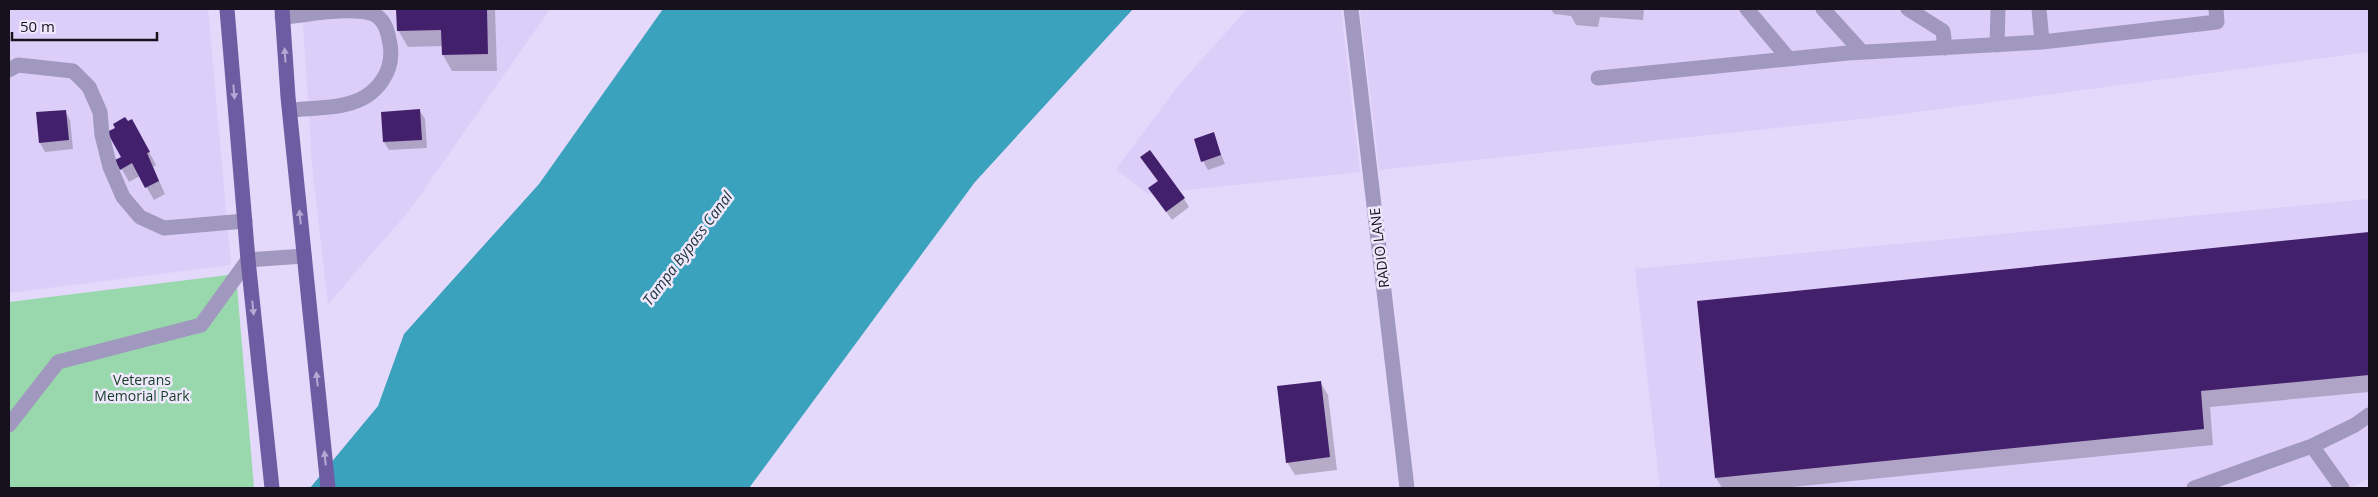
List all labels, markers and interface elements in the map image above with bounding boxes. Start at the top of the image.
scale bar [12,10,158,42]
text: 50 m [20,16,55,36]
one-way arrow [281,47,289,63]
one-way arrow [230,84,238,100]
water label: Tampa Bypass Canal [637,186,737,309]
street label: RADIO LANE [1365,207,1393,289]
one-way arrow [296,209,304,225]
one-way arrow [249,301,257,317]
park label: Veterans Memorial Park [94,370,190,405]
one-way arrow [313,371,321,387]
one-way arrow [321,449,329,465]

